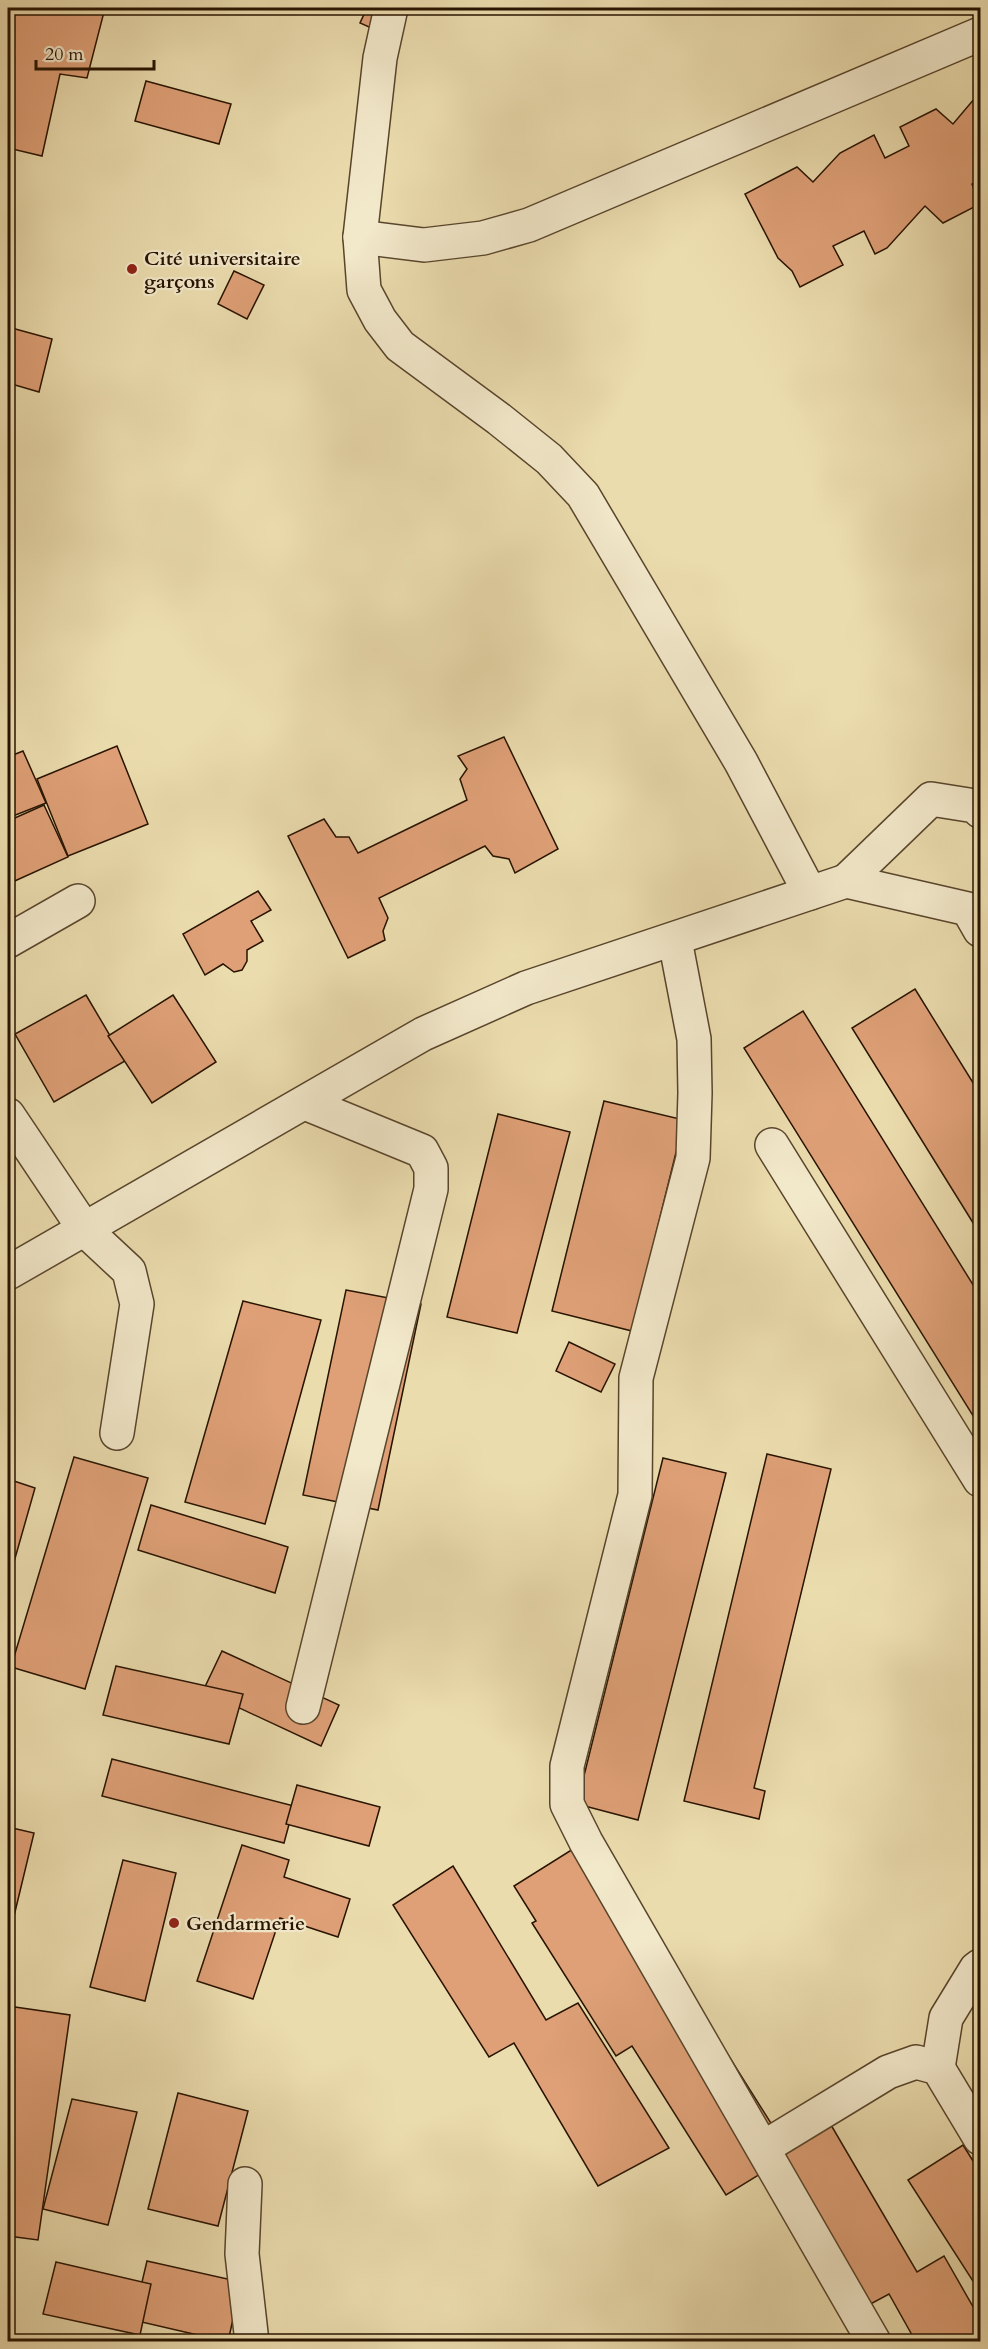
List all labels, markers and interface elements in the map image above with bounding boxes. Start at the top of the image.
scale bar [36,33,154,71]
text: 20 m [45,42,84,67]
place label: Cité universitaire garçons [144,245,301,295]
marker: Cité universitaire garçons [125,262,139,276]
place label: Gendarmerie [186,1910,305,1937]
marker: Gendarmerie [167,1916,181,1930]

